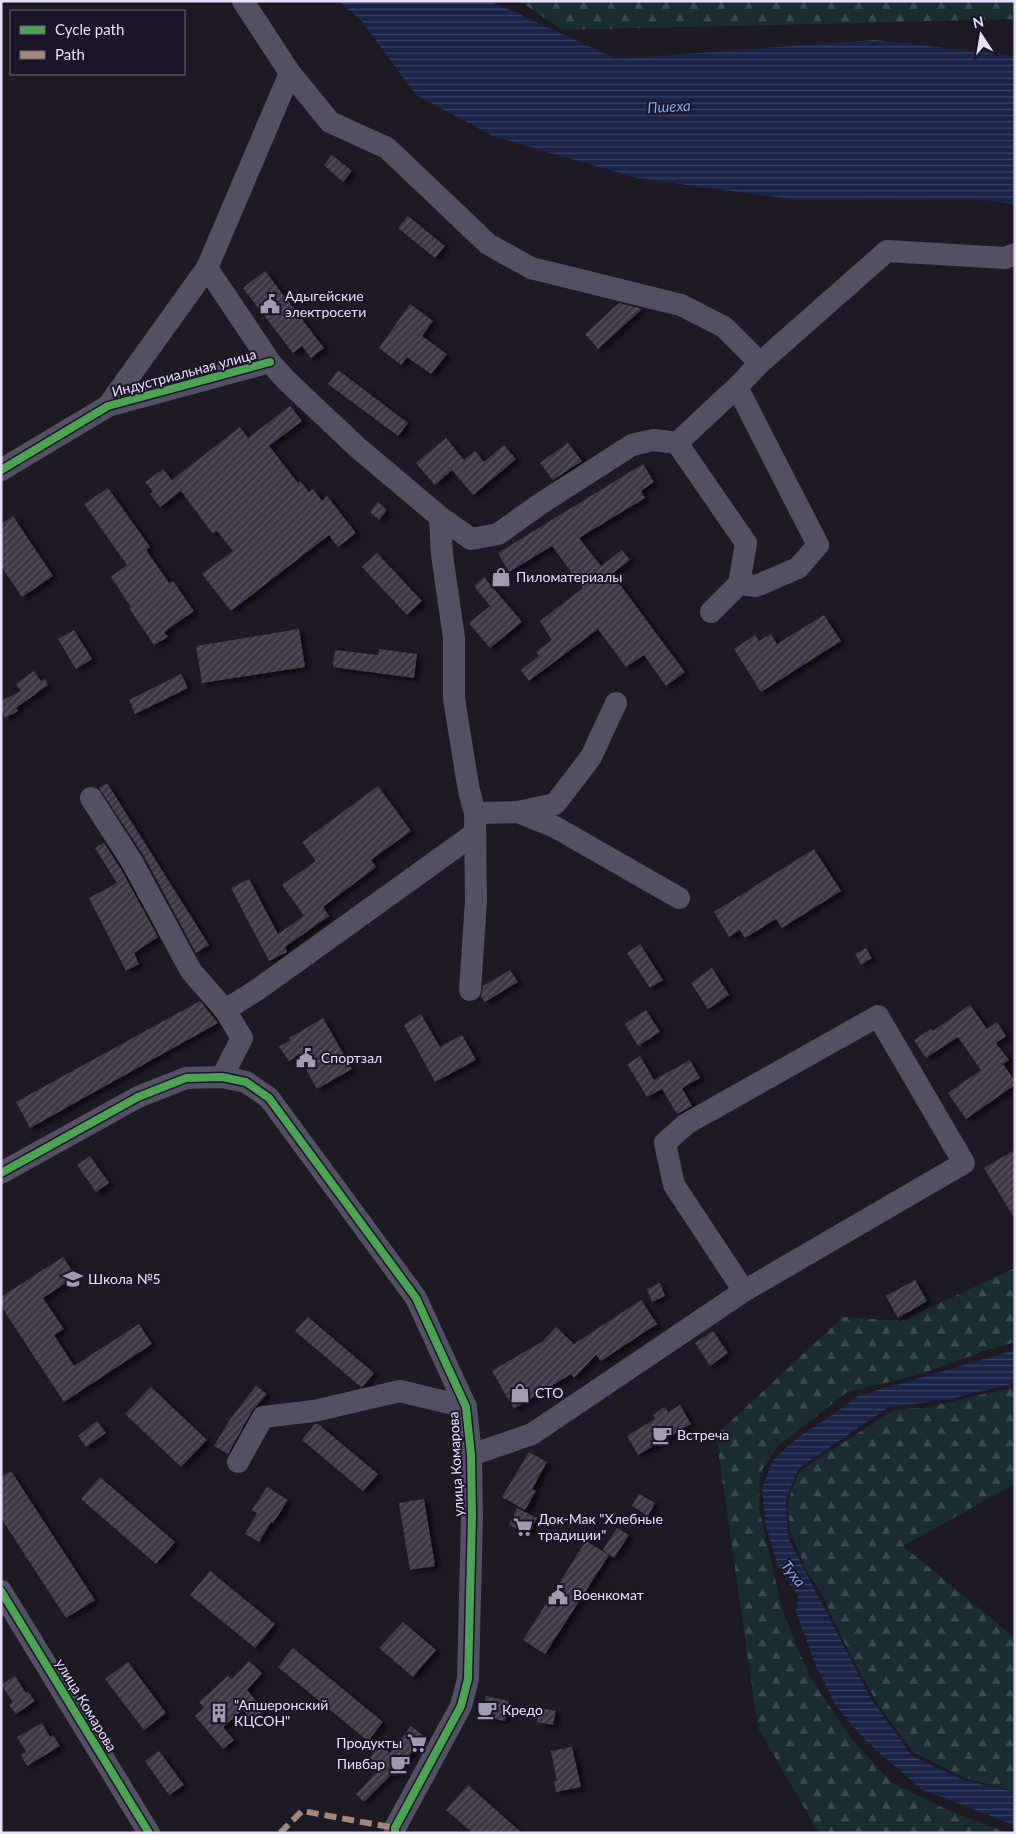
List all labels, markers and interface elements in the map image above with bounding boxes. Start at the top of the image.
legend [10,10,185,75]
north arrow [956,10,1006,60]
text: N [971,12,985,31]
text: Cycle path [55,20,124,38]
text: Path [55,45,85,63]
water label: Пшеха [647,96,691,116]
place label: Адыгейские электросети [285,287,366,320]
public building icon: Адыгейские электросети [259,293,281,315]
street label: Индустриальная улица [110,345,258,400]
shop icon: Пиломатериалы [490,566,512,588]
place label: Пиломатериалы [516,568,622,585]
public building icon: Спортзал [295,1047,317,1069]
place label: Спортзал [321,1049,382,1066]
school or university icon: Школа №5 [62,1268,84,1290]
place label: Школа №5 [88,1270,161,1287]
shop icon: СТО [509,1382,531,1404]
place label: СТО [535,1384,563,1401]
street label: улица Комарова [444,1411,467,1517]
cafe icon: Встреча [651,1424,673,1446]
place label: Встреча [677,1426,729,1443]
place label: Док-Мак "Хлебные традиции" [538,1510,663,1543]
supermarket icon: Док-Мак "Хлебные традиции" [512,1516,534,1538]
water label: Туха [778,1557,810,1590]
public building icon: Военкомат [547,1584,569,1606]
place label: Военкомат [573,1586,644,1603]
street label: улица Комарова [52,1655,121,1754]
place label: "Апшеронский КЦСОН" [234,1696,328,1729]
cafe icon: Кредо [476,1699,498,1721]
place label: Кредо [502,1701,543,1718]
building icon: "Апшеронский КЦСОН" [208,1702,230,1724]
supermarket icon: Продукты [406,1732,428,1754]
place label: Продукты [336,1734,402,1751]
cafe icon: Пивбар [389,1753,411,1775]
place label: Пивбар [337,1755,385,1772]

